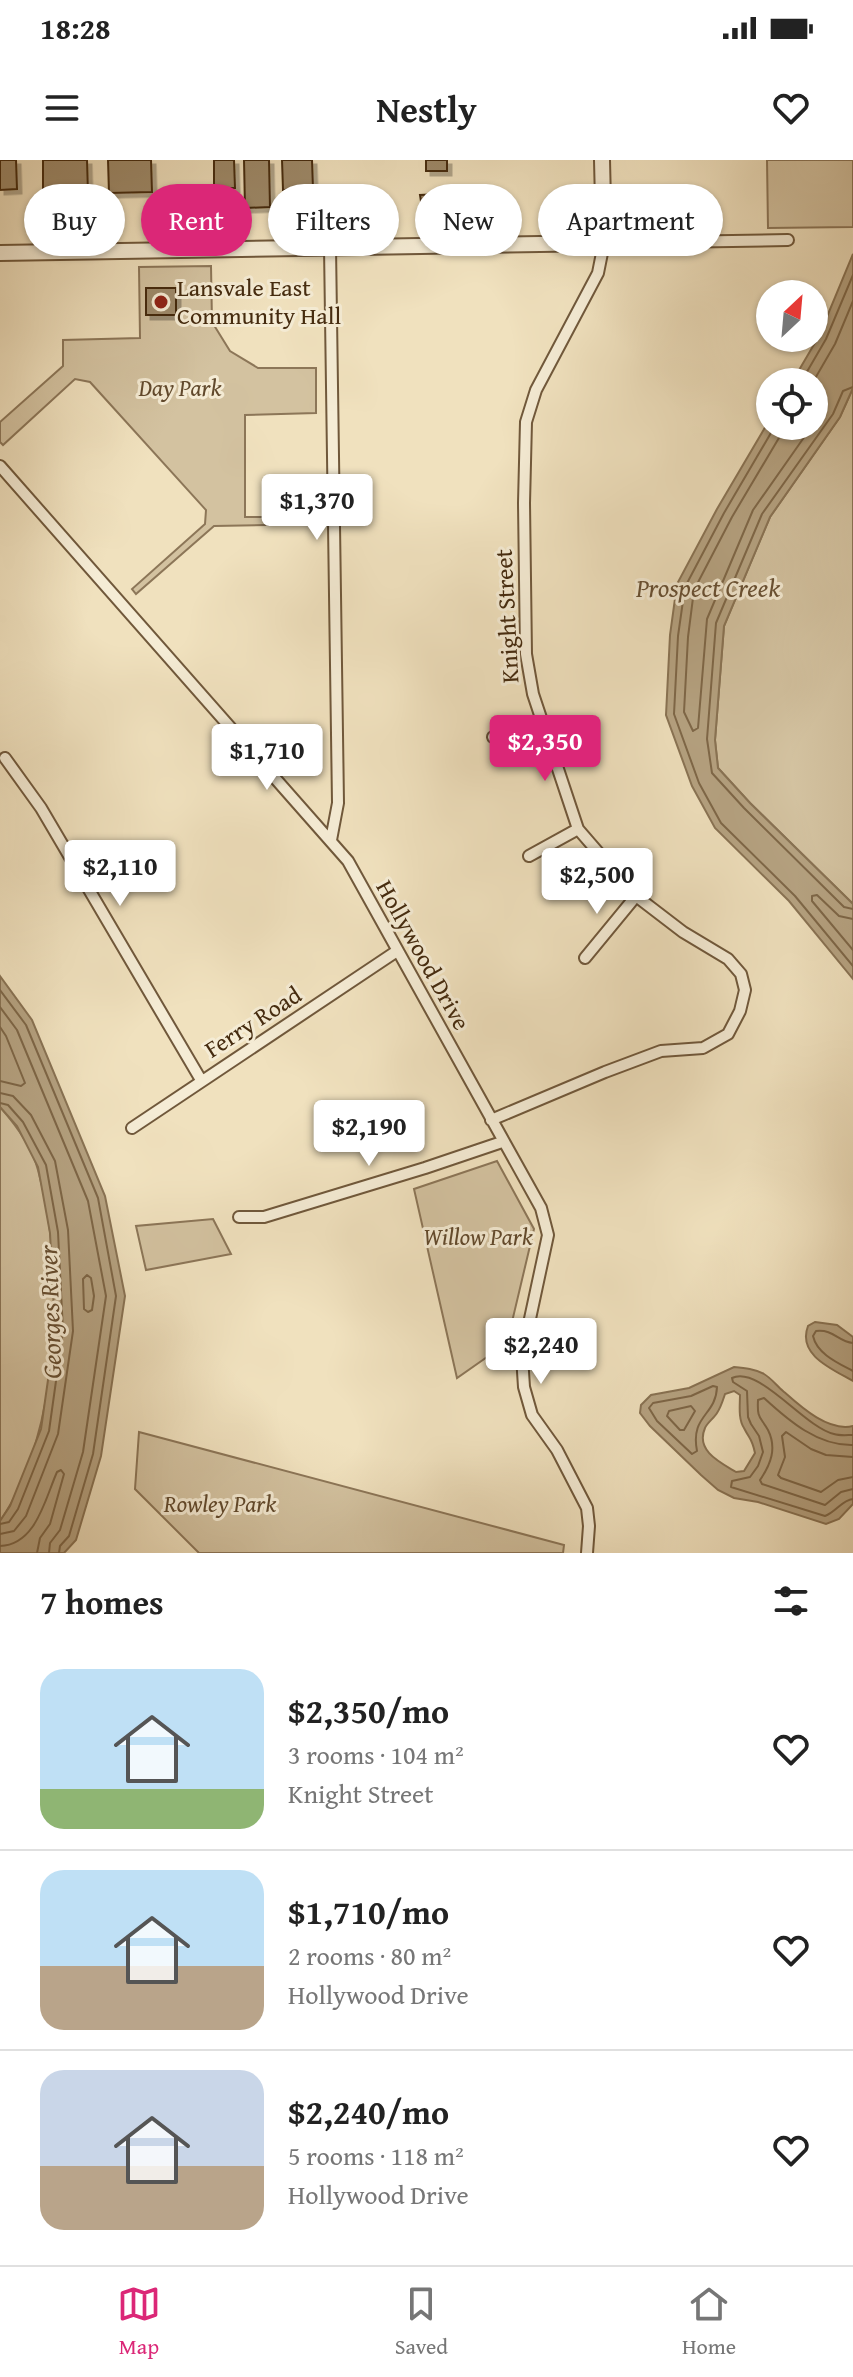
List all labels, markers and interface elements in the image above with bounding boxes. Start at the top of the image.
text: 18:28 [40,6,111,50]
text: Nestly [376,82,477,135]
icon: menu [40,86,84,130]
icon: heart [769,86,813,130]
chip: Buy [24,184,125,256]
chip: Rent [141,184,252,256]
chip: Filters [268,184,399,256]
chip: New [415,184,522,256]
chip: Apartment [538,184,723,256]
place label: Lansvale East Community Hall [177,270,341,333]
north arrow [756,280,828,352]
map controls [756,280,828,440]
marker: Lansvale East Community Hall [152,293,170,311]
button: locate [756,368,828,440]
park label: Day Park [137,370,222,405]
pin: $1,370 [252,474,382,542]
text: $1,370 [280,480,354,519]
street label: Knight Street [485,548,527,684]
water label: Prospect Creek [635,568,780,607]
pin: $2,350 [480,715,610,783]
text: $2,350 [508,721,582,760]
pin: $1,710 [202,724,332,792]
text: $1,710 [230,730,304,769]
pin: $2,110 [55,840,185,908]
text: $2,110 [83,846,157,885]
pin: $2,500 [532,848,662,916]
text: $2,500 [560,854,634,893]
street label: Hollywood Drive [368,873,479,1036]
street label: Ferry Road [197,977,308,1066]
pin: $2,190 [304,1100,434,1168]
text: $2,190 [332,1106,406,1145]
park label: Willow Park [423,1219,533,1254]
water label: Georges River [28,1243,71,1380]
pin: $2,240 [476,1318,606,1386]
text: $2,240 [504,1324,578,1363]
park label: Rowley Park [163,1486,276,1521]
text: 7 homes [40,1577,164,1626]
icon: filters [769,1579,813,1623]
text: $2,350/mo [288,1686,449,1735]
icon: home [104,1701,200,1797]
icon: heart [769,1727,813,1771]
text: 3 rooms · 104 m² [288,1735,464,1774]
text: Knight Street [288,1774,434,1813]
text: $1,710/mo [288,1887,449,1936]
icon: home [104,1902,200,1998]
icon: heart [769,1928,813,1972]
text: 2 rooms · 80 m² [288,1936,451,1975]
text: Hollywood Drive [288,1975,469,2014]
text: $2,240/mo [288,2087,449,2136]
icon: home [104,2102,200,2198]
icon: heart [769,2128,813,2172]
text: 5 rooms · 118 m² [288,2136,464,2175]
text: Hollywood Drive [288,2175,469,2214]
tab: Map [117,2282,161,2362]
tab: Saved [395,2282,448,2362]
tab: Home [682,2282,736,2362]

